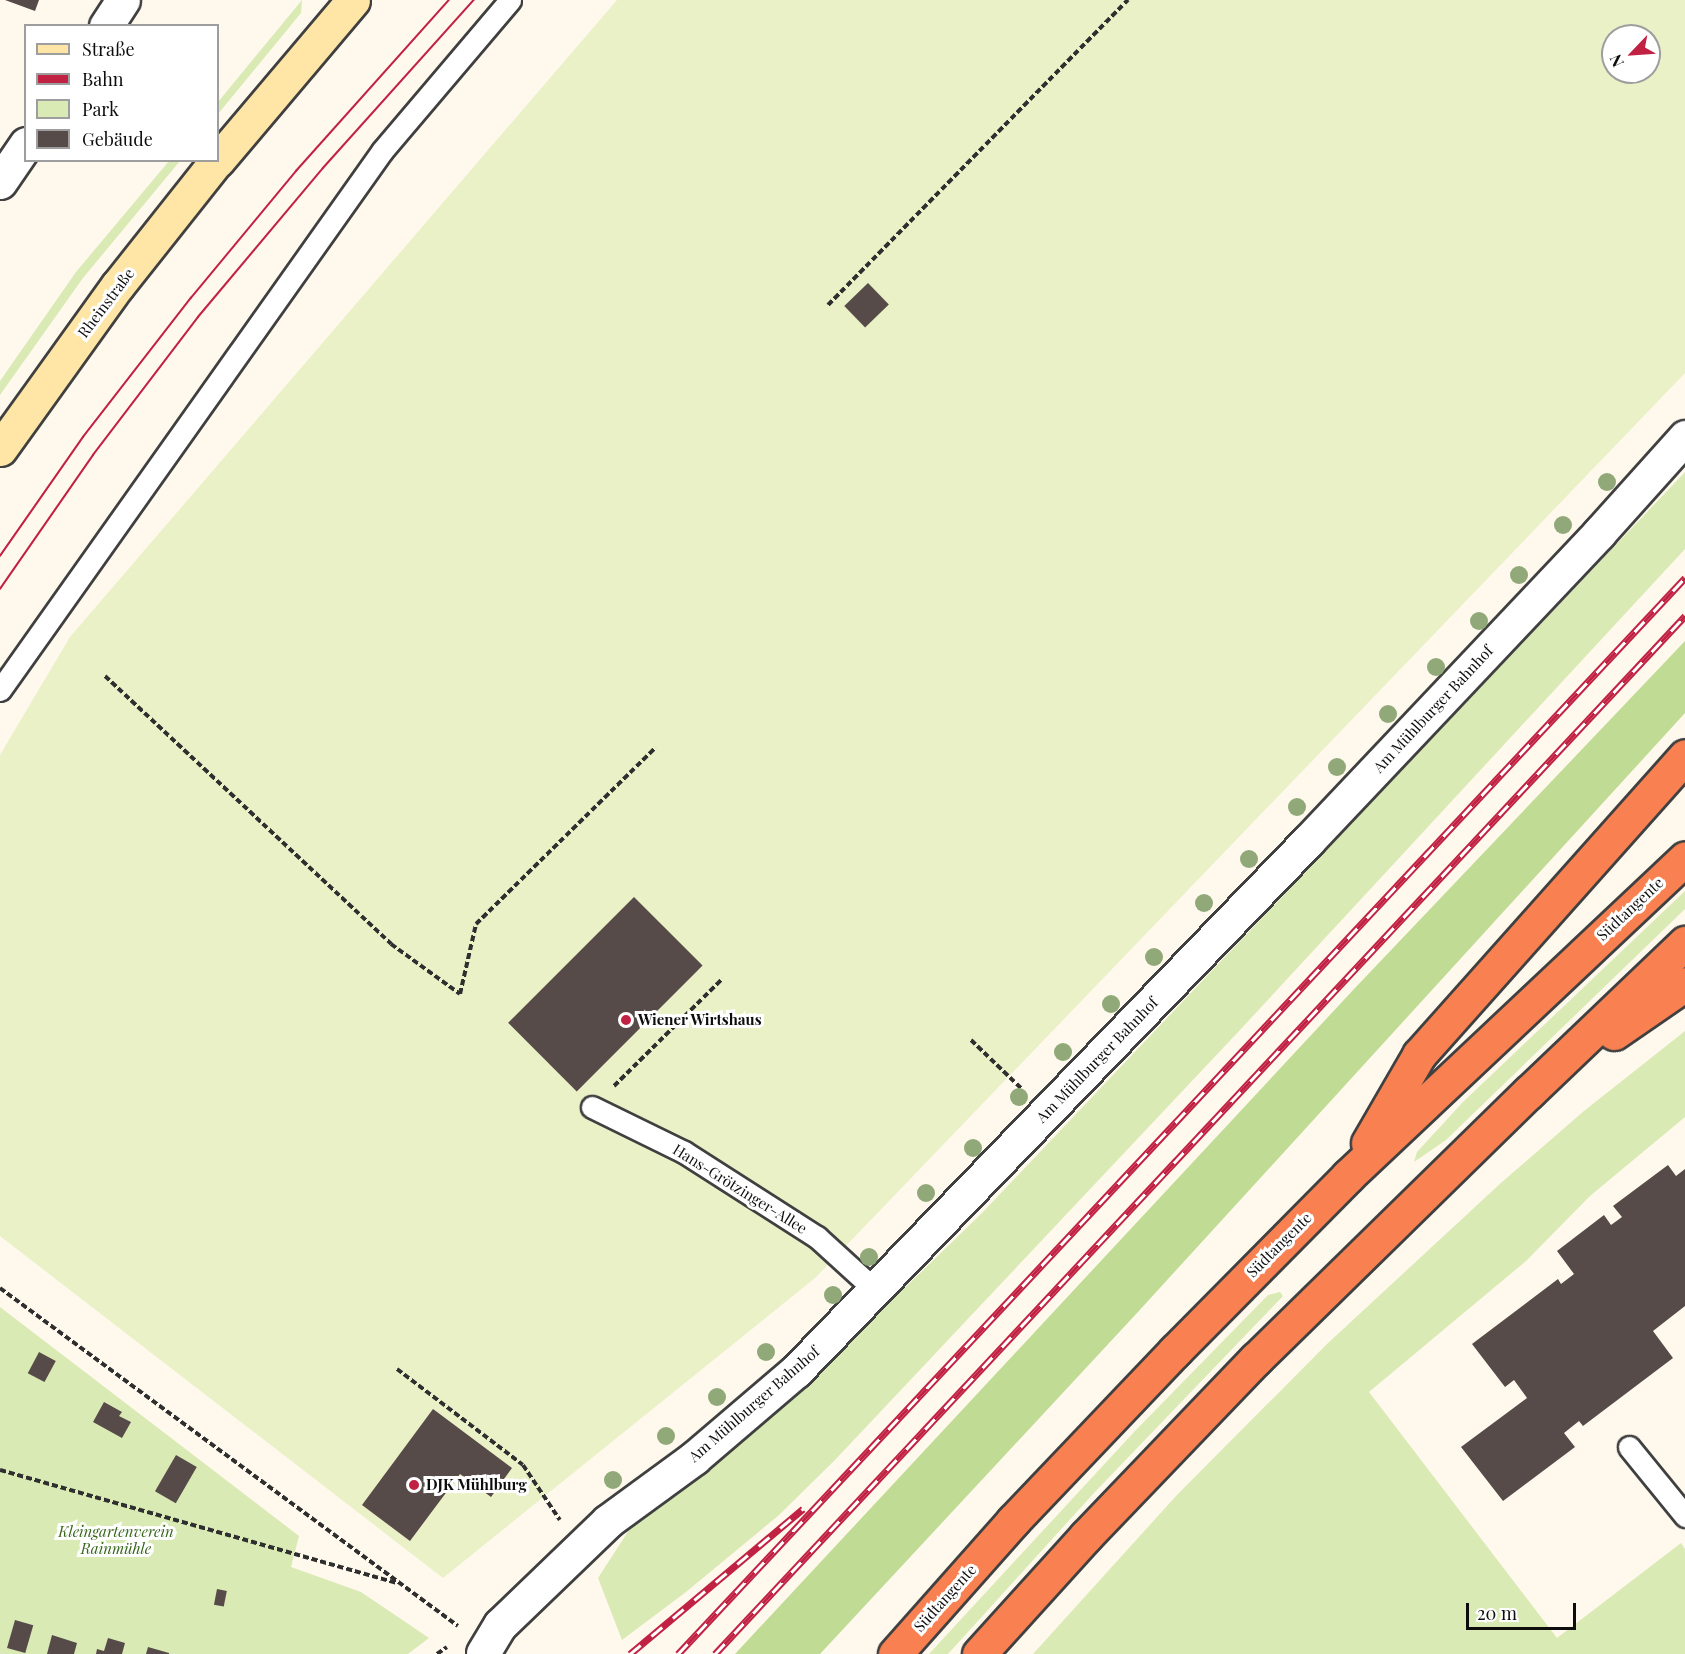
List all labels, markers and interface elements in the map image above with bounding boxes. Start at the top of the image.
legend [24,24,219,162]
north arrow [1601,24,1661,84]
text: Straße [82,37,135,61]
text: N [1604,51,1628,71]
text: Bahn [82,67,124,91]
text: Park [82,97,119,121]
text: Gebäude [82,127,153,151]
street label: Rheinstraße [74,265,138,341]
street label: Am Mühlburger Bahnhof [1369,642,1497,776]
street label: Südtangente [1593,874,1667,944]
street label: Am Mühlburger Bahnhof [1032,994,1162,1126]
place label: Wiener Wirtshaus [638,1011,762,1029]
marker: Wiener Wirtshaus [619,1013,633,1027]
street label: Hans-Grötzinger-Allee [670,1140,810,1238]
street label: Südtangente [1243,1209,1315,1281]
street label: Am Mühlburger Bahnhof [685,1342,823,1466]
place label: DJK Mühlburg [426,1476,527,1494]
marker: DJK Mühlburg [407,1478,421,1492]
park label: Kleingartenverein Rainmühle [58,1522,174,1557]
street label: Südtangente [910,1561,980,1635]
scale bar [1469,1591,1578,1629]
text: 20 m [1477,1601,1517,1625]

